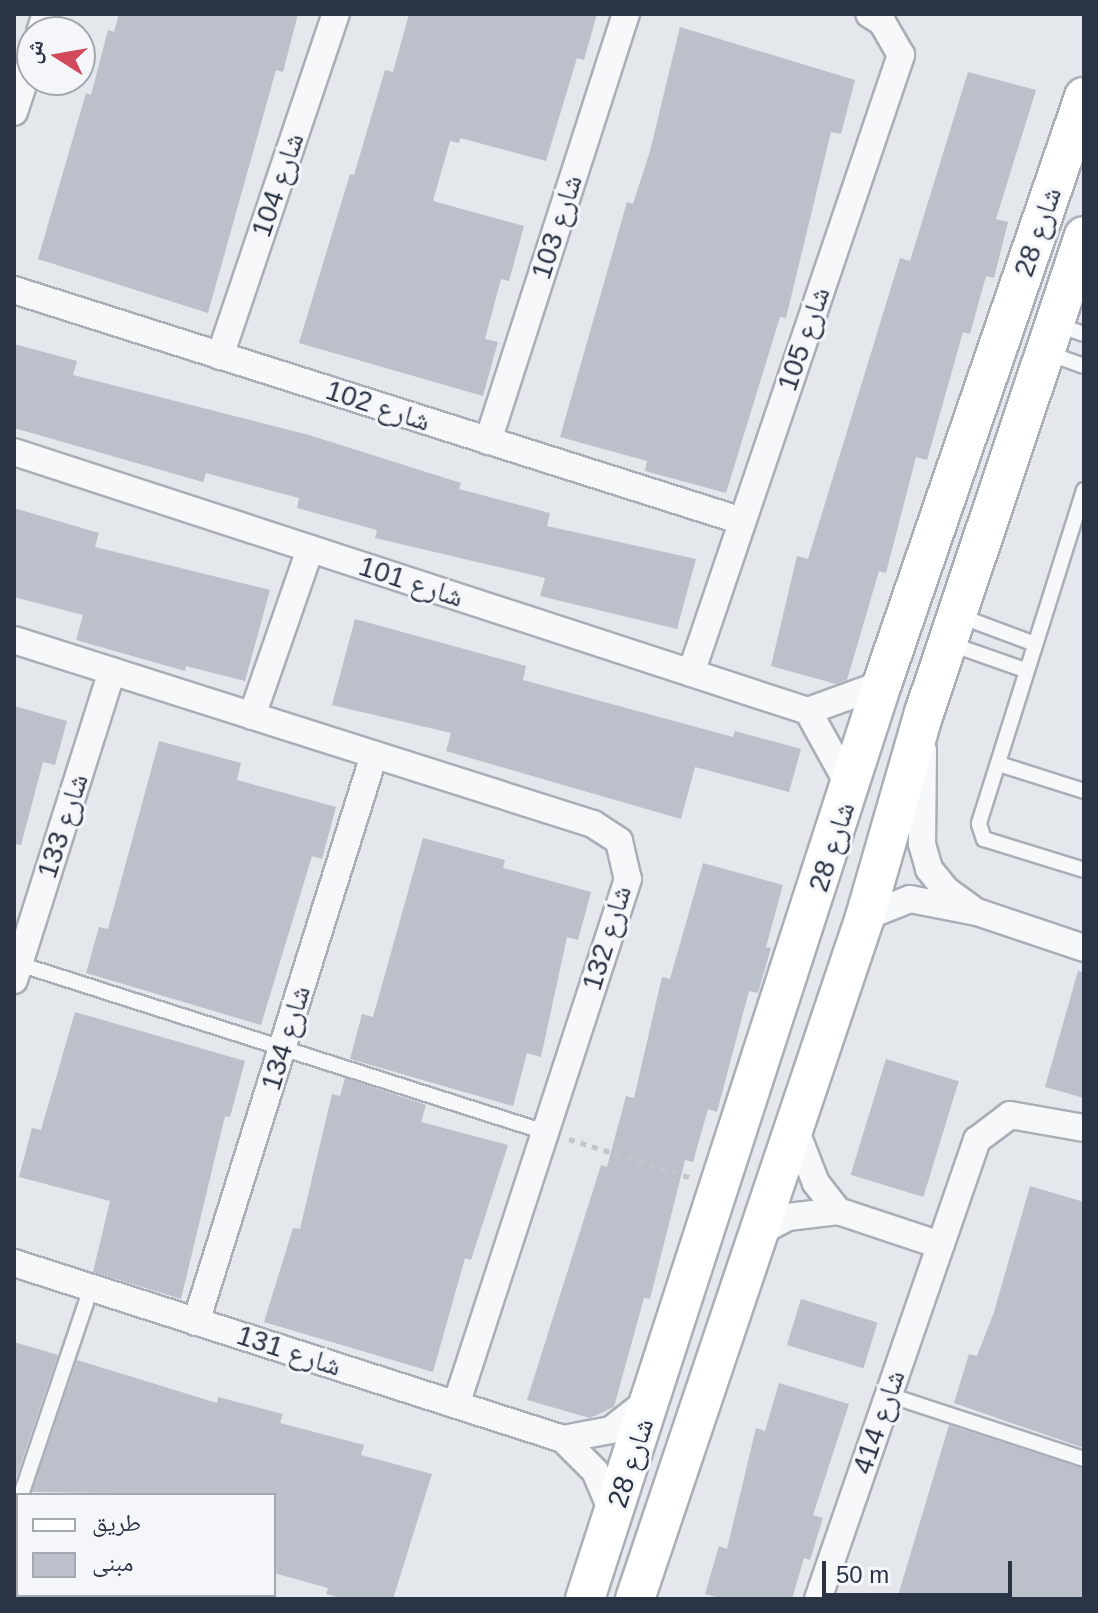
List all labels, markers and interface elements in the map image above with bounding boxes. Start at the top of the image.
north arrow [16,16,96,96]
text: ش [19,38,48,66]
street label: شارع 104 [245,129,311,241]
street label: شارع 103 [524,171,590,283]
street label: شارع 28 [1007,183,1069,281]
street label: شارع 105 [771,283,837,395]
street label: شارع 102 [322,373,434,439]
street label: شارع 101 [355,549,467,615]
street label: شارع 133 [30,770,96,882]
street label: شارع 28 [802,798,862,896]
street label: شارع 132 [575,882,639,994]
street label: شارع 134 [254,982,318,1094]
street label: شارع 131 [233,1318,345,1384]
street label: شارع 414 [846,1366,912,1478]
street label: شارع 28 [601,1414,661,1512]
legend [16,1493,276,1597]
text: طريق [92,1509,141,1536]
scale bar [826,1545,1016,1595]
text: مبنى [92,1549,133,1576]
text: 50 m [836,1561,889,1588]

